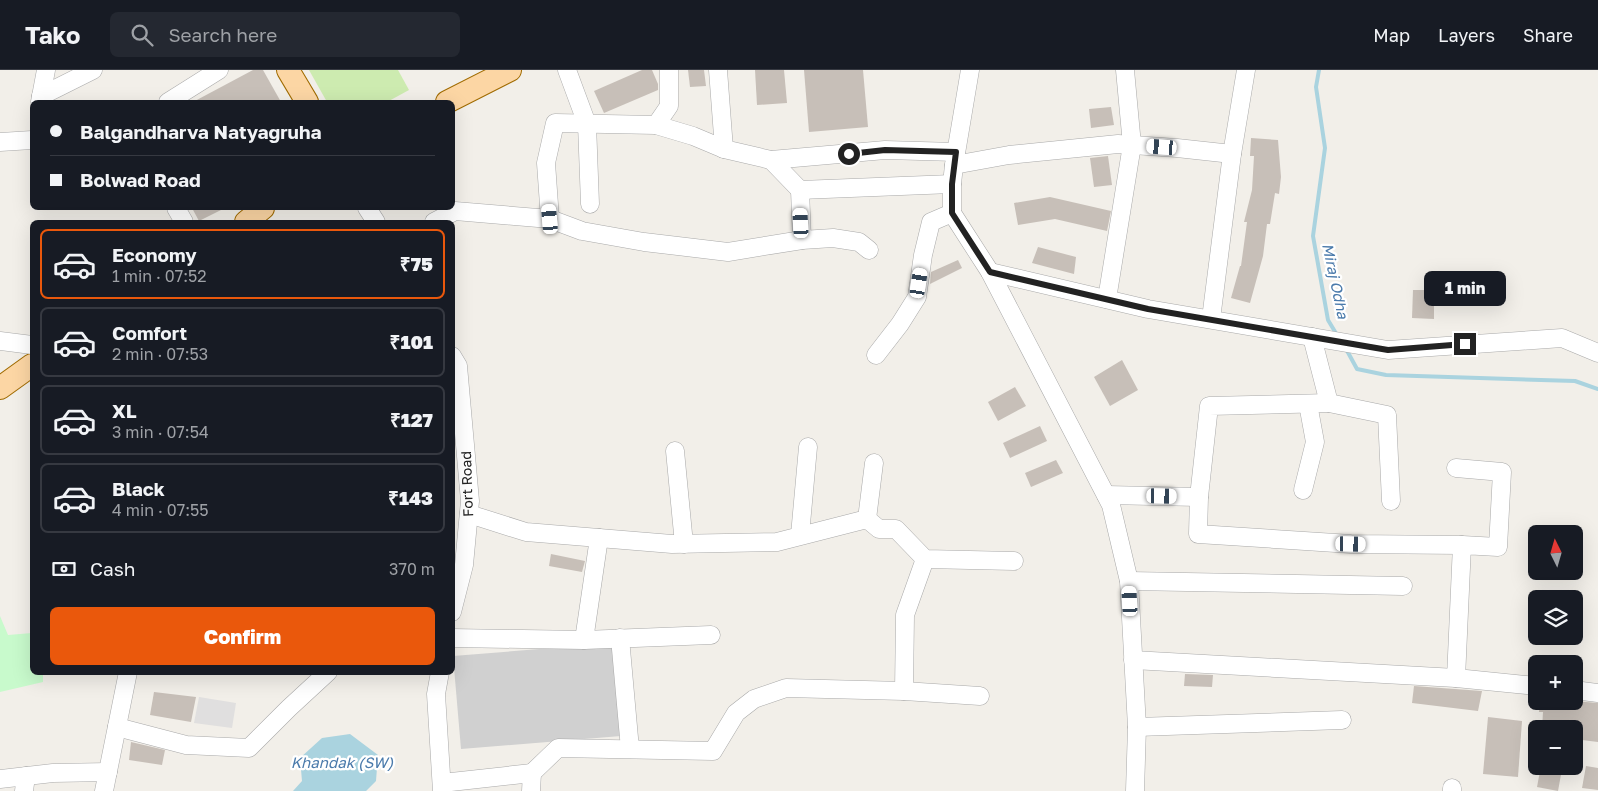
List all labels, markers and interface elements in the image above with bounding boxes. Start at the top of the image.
search box [110,12,460,57]
text: Tako [25,20,80,49]
icon: search [128,21,156,49]
text: Search here [168,23,277,46]
text: Map [1373,24,1410,46]
text: Layers [1438,24,1495,46]
text: Share [1523,24,1573,46]
text: Balgandharva Natyagruha [80,120,321,143]
car [1146,138,1177,156]
route start [838,143,860,165]
text: Bolwad Road [80,168,201,191]
car [541,203,558,235]
car [792,208,809,238]
water label: Miraj Odha [1318,241,1353,321]
icon: car [52,242,97,287]
text: Economy [112,243,197,266]
text: ₹75 [400,252,433,275]
text: 1 min · 07:52 [112,266,207,286]
car [909,267,928,299]
callout: 1 min [1424,272,1506,306]
text: 1 min [1445,278,1485,298]
icon: car [52,320,97,365]
text: Comfort [112,321,187,344]
text: ₹101 [390,330,433,353]
route end [1454,333,1476,355]
text: 2 min · 07:53 [112,344,208,364]
icon: car [52,398,97,443]
text: XL [112,399,137,422]
text: ₹127 [390,408,433,431]
text: 3 min · 07:54 [112,422,209,442]
street label: Fort Road [457,451,476,517]
icon: car [52,476,97,521]
text: Black [112,477,165,500]
text: ₹143 [388,486,433,509]
car [1146,488,1177,504]
text: 4 min · 07:55 [112,500,209,520]
north arrow [1528,525,1582,580]
map controls [1528,525,1583,775]
car [1335,536,1366,552]
icon: cash [50,555,78,583]
text: Cash [90,557,135,580]
text: 370 m [389,559,435,579]
car [1121,586,1138,616]
button: layers [1528,590,1583,645]
button: Confirm [50,607,435,665]
button: + [1528,655,1583,710]
button: − [1528,720,1583,775]
water label: Khandak (SW) [291,753,394,771]

